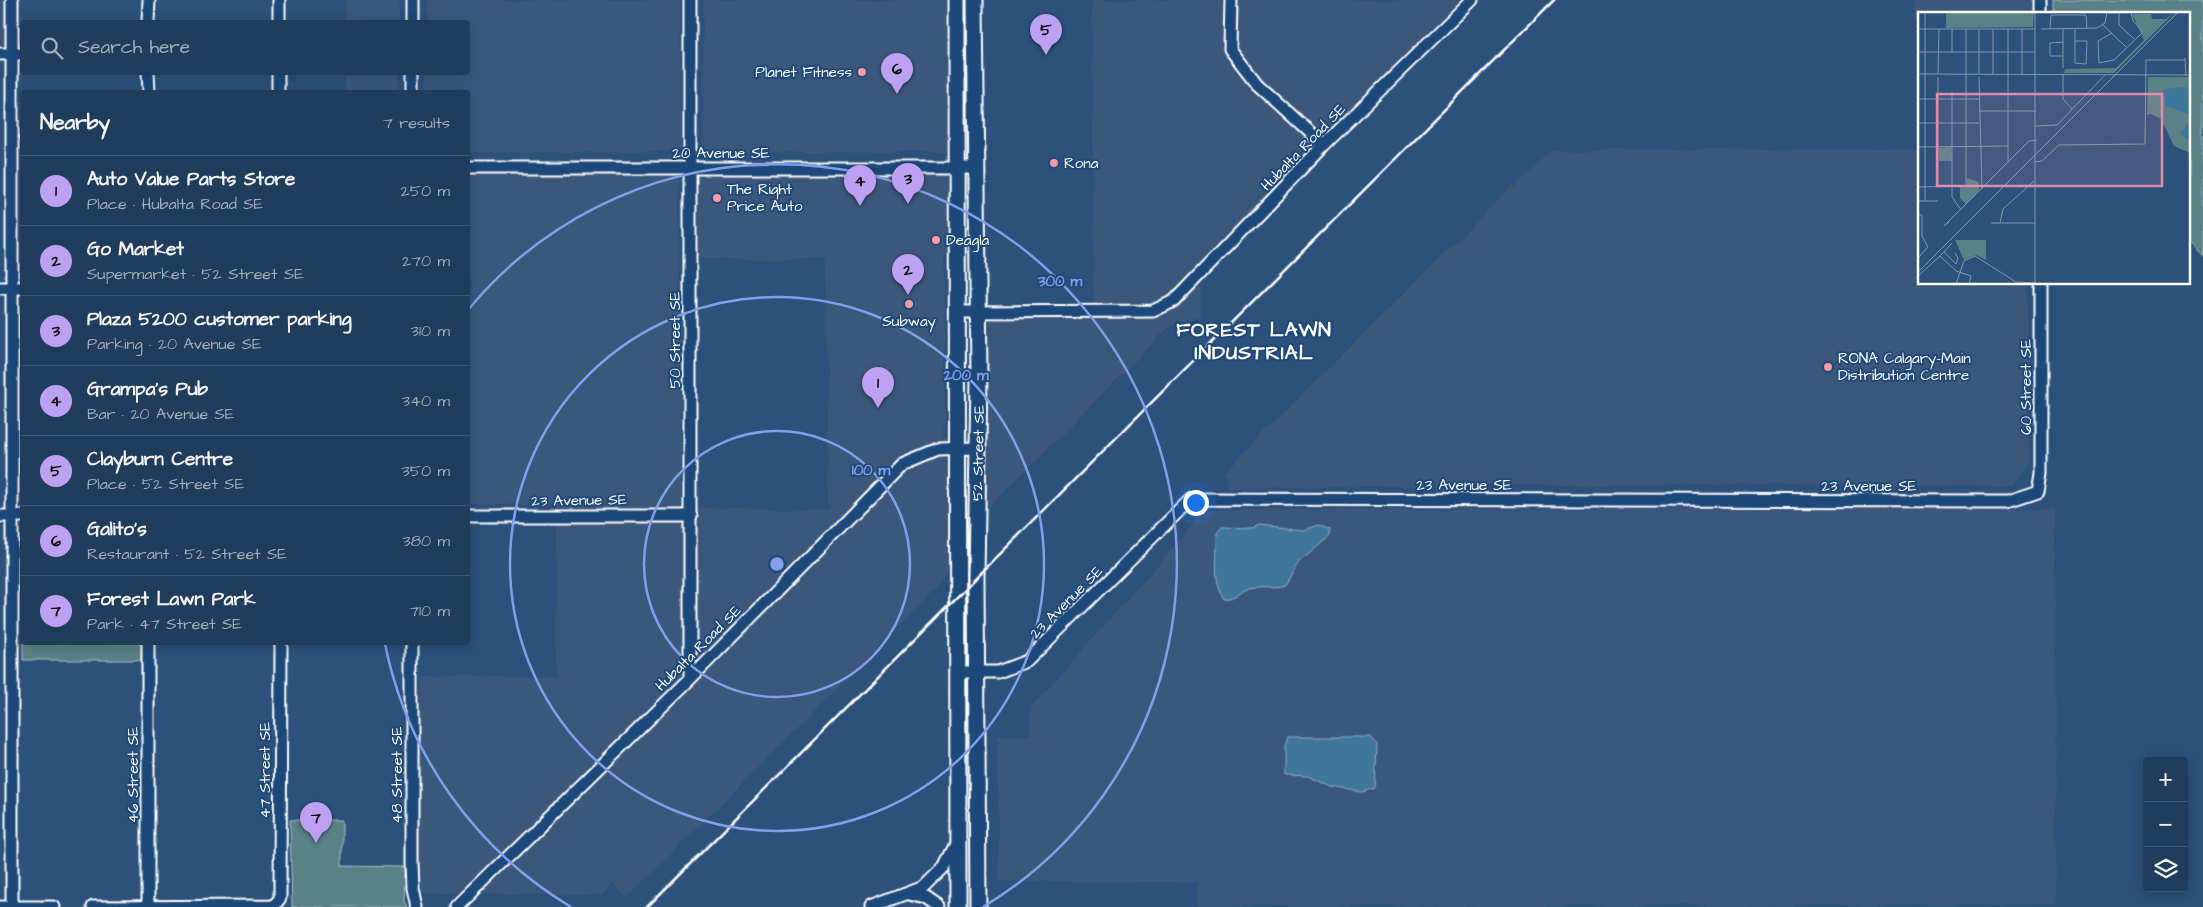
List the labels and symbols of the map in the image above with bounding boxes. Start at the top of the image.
inset map [1918,12,2190,285]
pin: 5 [1030,14,1062,55]
pin: 6 [881,53,913,94]
place label: Planet Fitness [755,62,852,83]
marker: Planet Fitness [856,66,868,78]
street label: Hubalta Road SE [1256,99,1351,196]
street label: 20 Avenue SE [672,143,770,164]
place label: Rona [1064,153,1099,174]
marker: Rona [1048,157,1060,169]
pin: 3 [892,163,924,204]
pin: 4 [844,165,876,206]
place label: The Right Price Auto [727,179,803,217]
marker: The Right Price Auto [711,192,723,204]
place label: Deagla [946,230,990,252]
marker: Deagla [930,234,942,246]
pin: 2 [892,254,924,295]
text: 300 m [1037,271,1082,292]
street label: 50 Street SE [665,291,686,388]
marker: Subway [903,298,915,310]
place label: Subway [882,311,936,333]
district label: FOREST LAWN INDUSTRIAL [1176,316,1332,367]
street label: 60 Street SE [2016,339,2037,435]
place label: RONA Calgary–Main Distribution Centre [1838,348,1971,386]
marker: RONA Calgary–Main Distribution Centre [1822,361,1834,373]
text: 200 m [942,365,989,386]
pin: 1 [862,367,894,408]
street label: 52 Street SE [967,405,990,501]
text: 100 m [852,460,891,481]
street label: 23 Avenue SE [1416,475,1512,496]
street label: 23 Avenue SE [1821,476,1917,497]
street label: 23 Avenue SE [531,489,627,512]
your location [1183,490,1209,516]
centre of rings [768,555,786,573]
street label: 23 Avenue SE [1025,561,1108,644]
street label: Hubalta Road SE [651,601,746,696]
street label: 47 Street SE [255,722,276,818]
street label: 46 Street SE [123,727,144,823]
street label: 48 Street SE [387,727,408,823]
pin: 7 [300,802,332,843]

